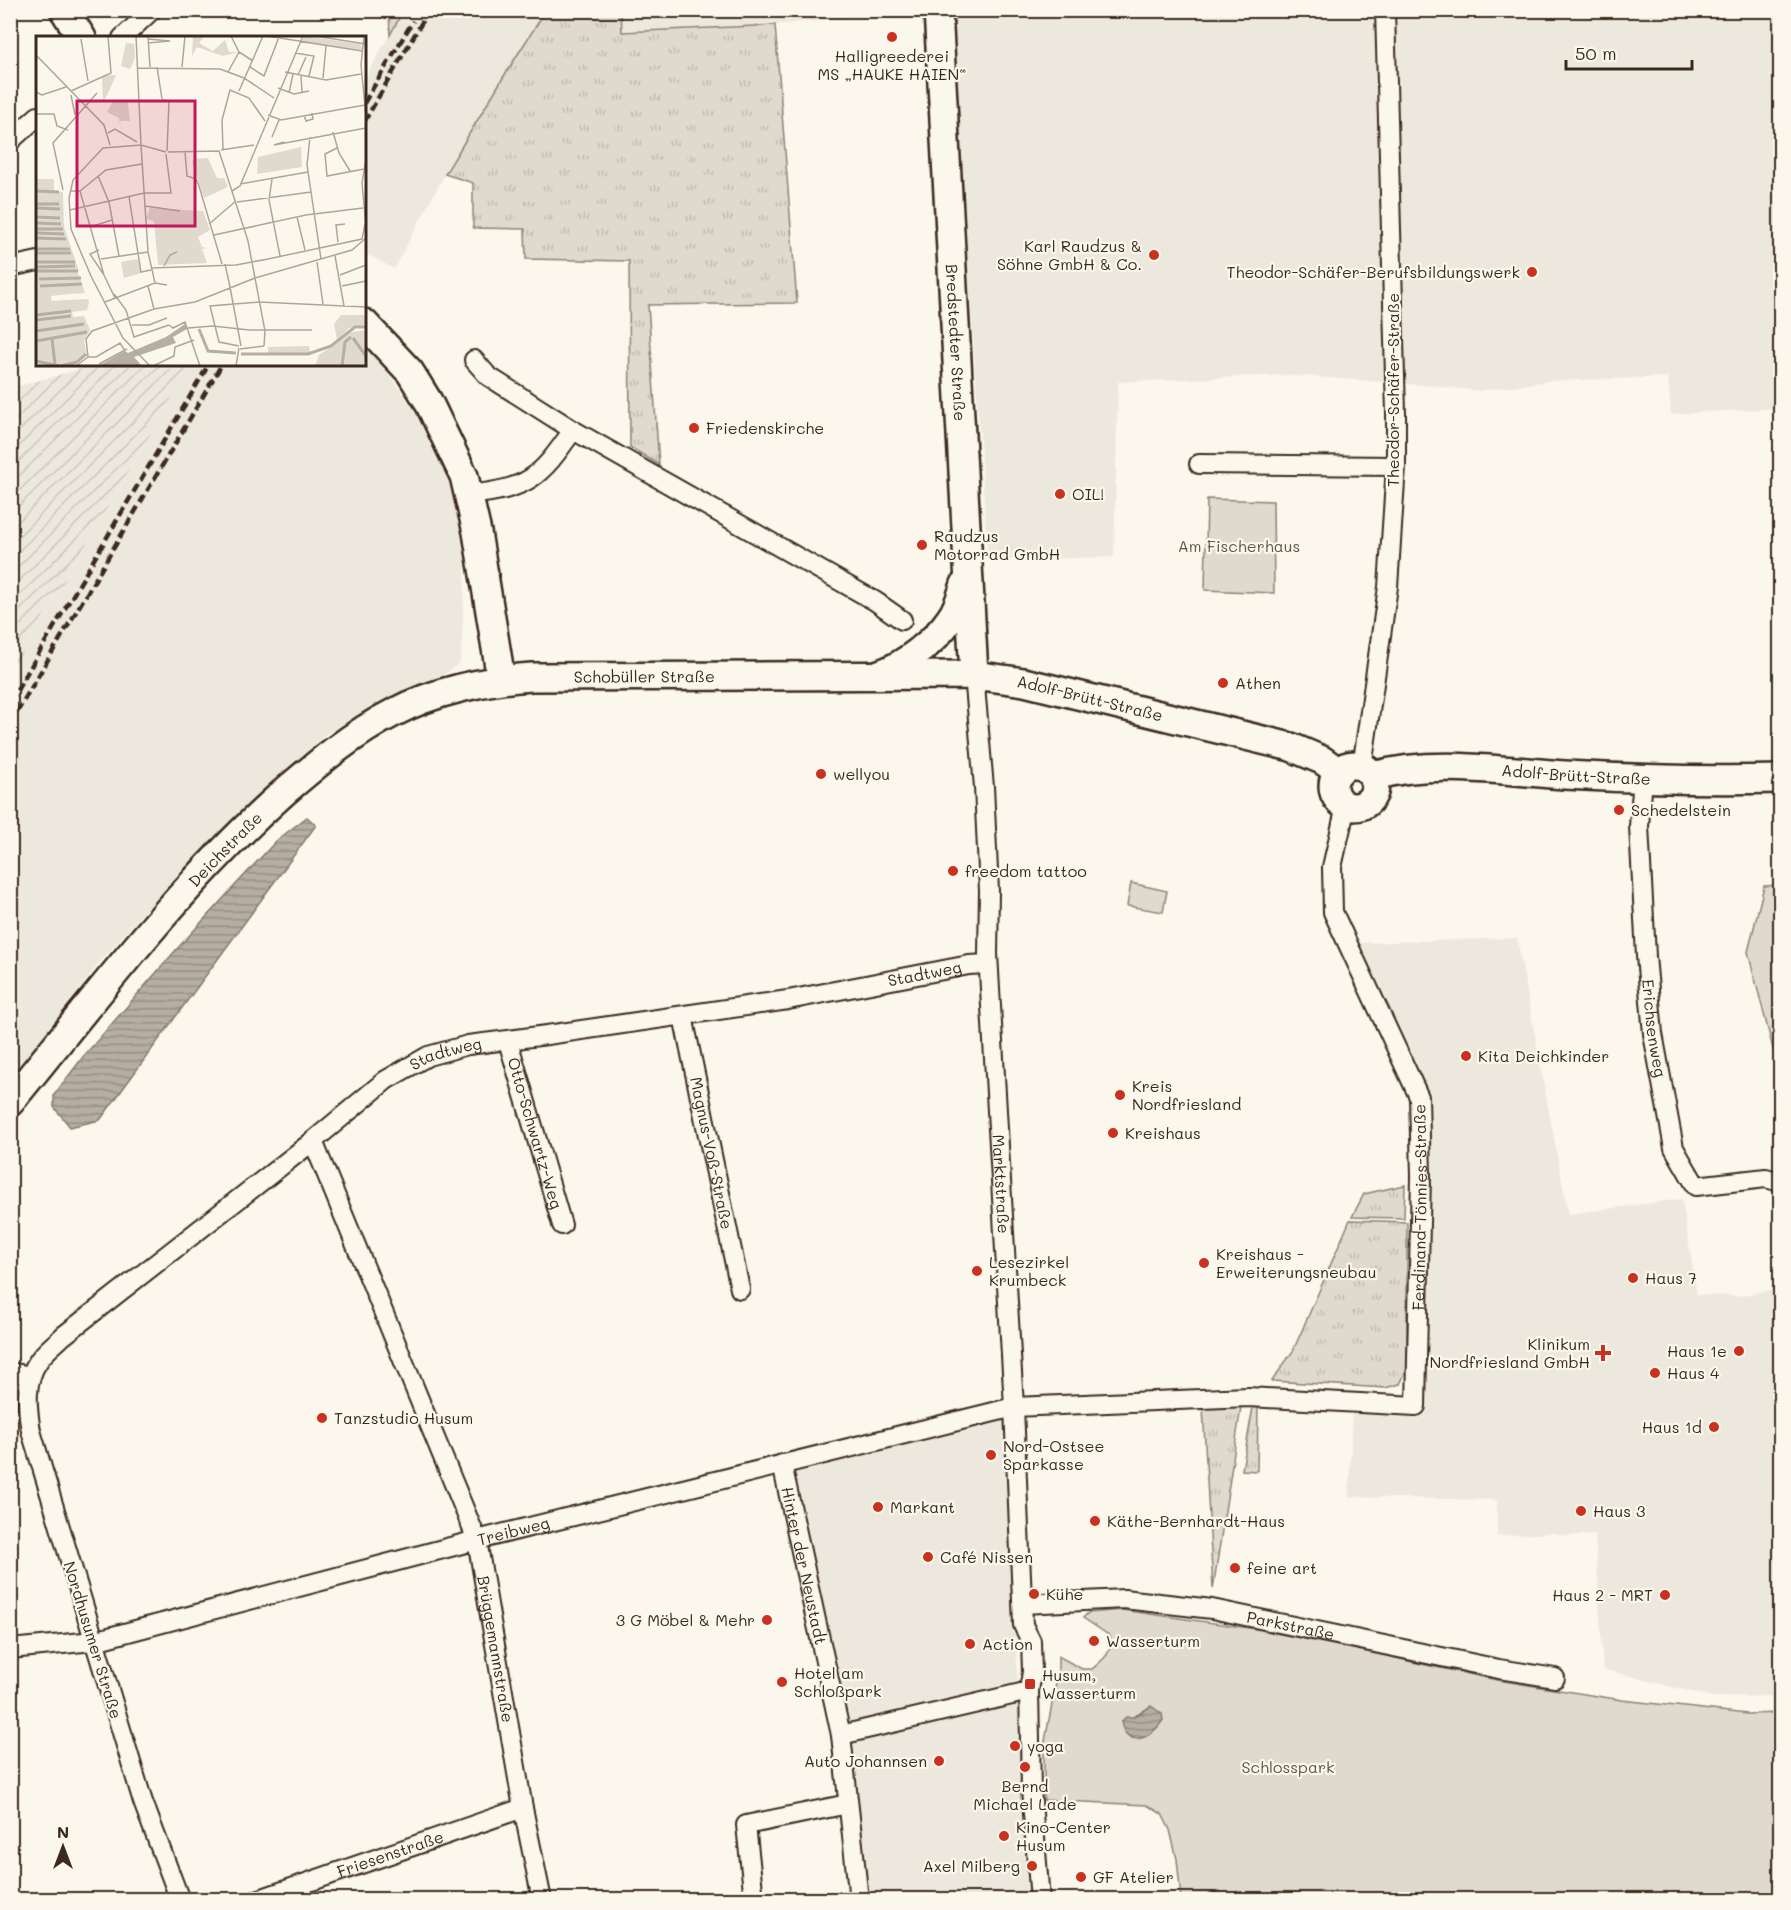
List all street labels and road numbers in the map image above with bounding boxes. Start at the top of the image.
street label: Bredstedter Straße [942,263,971,422]
street label: Theodor-Schäfer-Straße [1382,293,1403,487]
street label: Schobüller Straße [574,665,715,687]
street label: Adolf-Brütt-Straße [1016,670,1165,725]
street label: Adolf-Brütt-Straße [1501,759,1651,789]
street label: Deichstraße [183,807,266,891]
street label: Stadtweg [886,956,963,991]
street label: Erichsenweg [1638,978,1672,1079]
street label: Stadtweg [405,1032,483,1074]
street label: Otto-Schwartz-Weg [503,1055,568,1211]
street label: Magnus-Voß-Straße [686,1075,738,1231]
street label: Ferdinand-Tönnies-Straße [1407,1104,1431,1311]
street label: Marktstraße [988,1134,1015,1234]
street label: Hinter der Neustadt [777,1485,832,1646]
street label: Treibweg [475,1511,552,1550]
street label: Nordhusumer Straße [60,1559,127,1721]
street label: Brüggemannstraße [473,1574,519,1724]
street label: Parkstraße [1245,1606,1337,1644]
street label: Friesenstraße [334,1825,446,1882]

